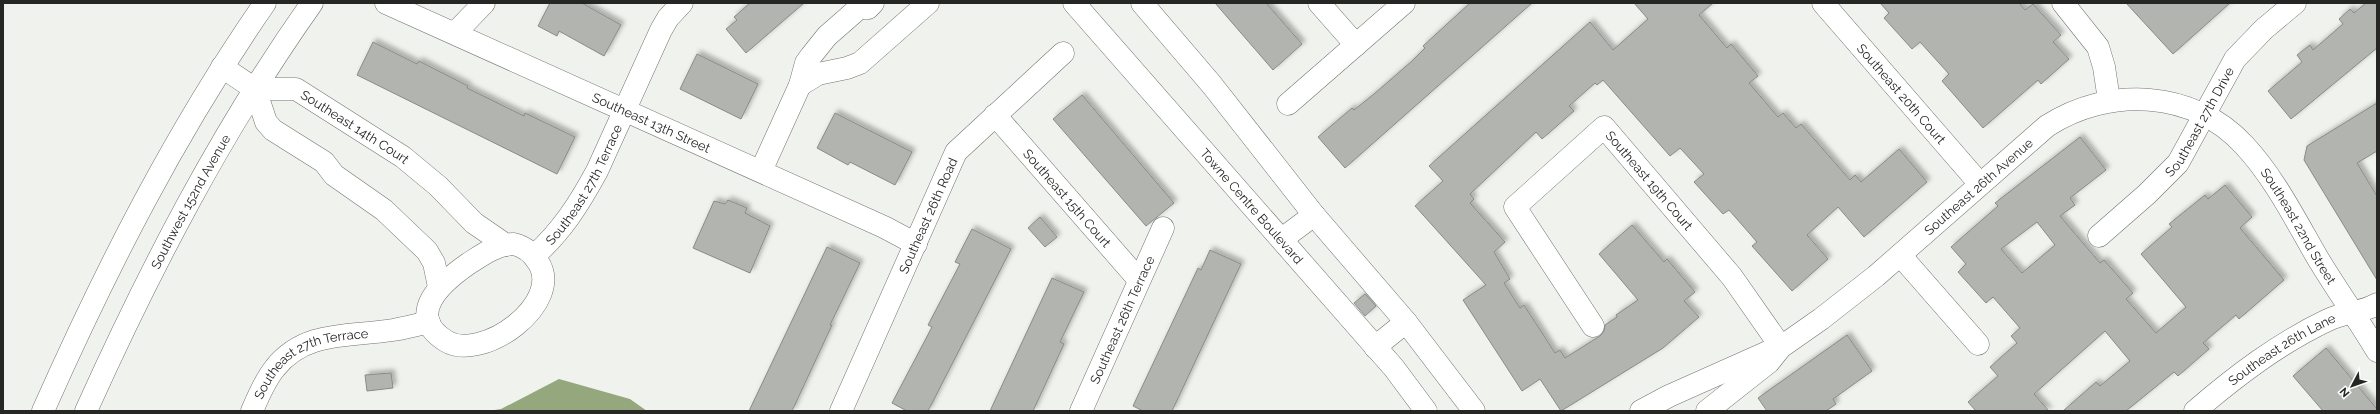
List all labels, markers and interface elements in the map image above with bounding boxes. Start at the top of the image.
street label: Southeast 20th Court [1854,41,1949,147]
street label: Southeast 27th Drive [2162,64,2237,179]
street label: Southeast 14th Court [298,87,413,167]
street label: Southeast 13th Street [590,89,713,156]
street label: Southeast 27th Terrace [542,122,625,248]
street label: Southeast 19th Court [1603,128,1696,234]
street label: Southwest 152nd Avenue [148,131,233,271]
street label: Southeast 26th Avenue [1921,134,2036,238]
street label: Towne Centre Boulevard [1197,145,1307,267]
street label: Southeast 15th Court [1020,146,1115,251]
street label: Southeast 26th Road [896,155,960,276]
street label: Southeast 22nd Street [2258,165,2340,287]
street label: Southeast 26th Terrace [1087,253,1157,386]
street label: Southeast 26th Lane [2225,310,2338,388]
street label: Southeast 27th Terrace [251,325,369,401]
north arrow [2332,366,2372,406]
text: N [2337,385,2352,400]

